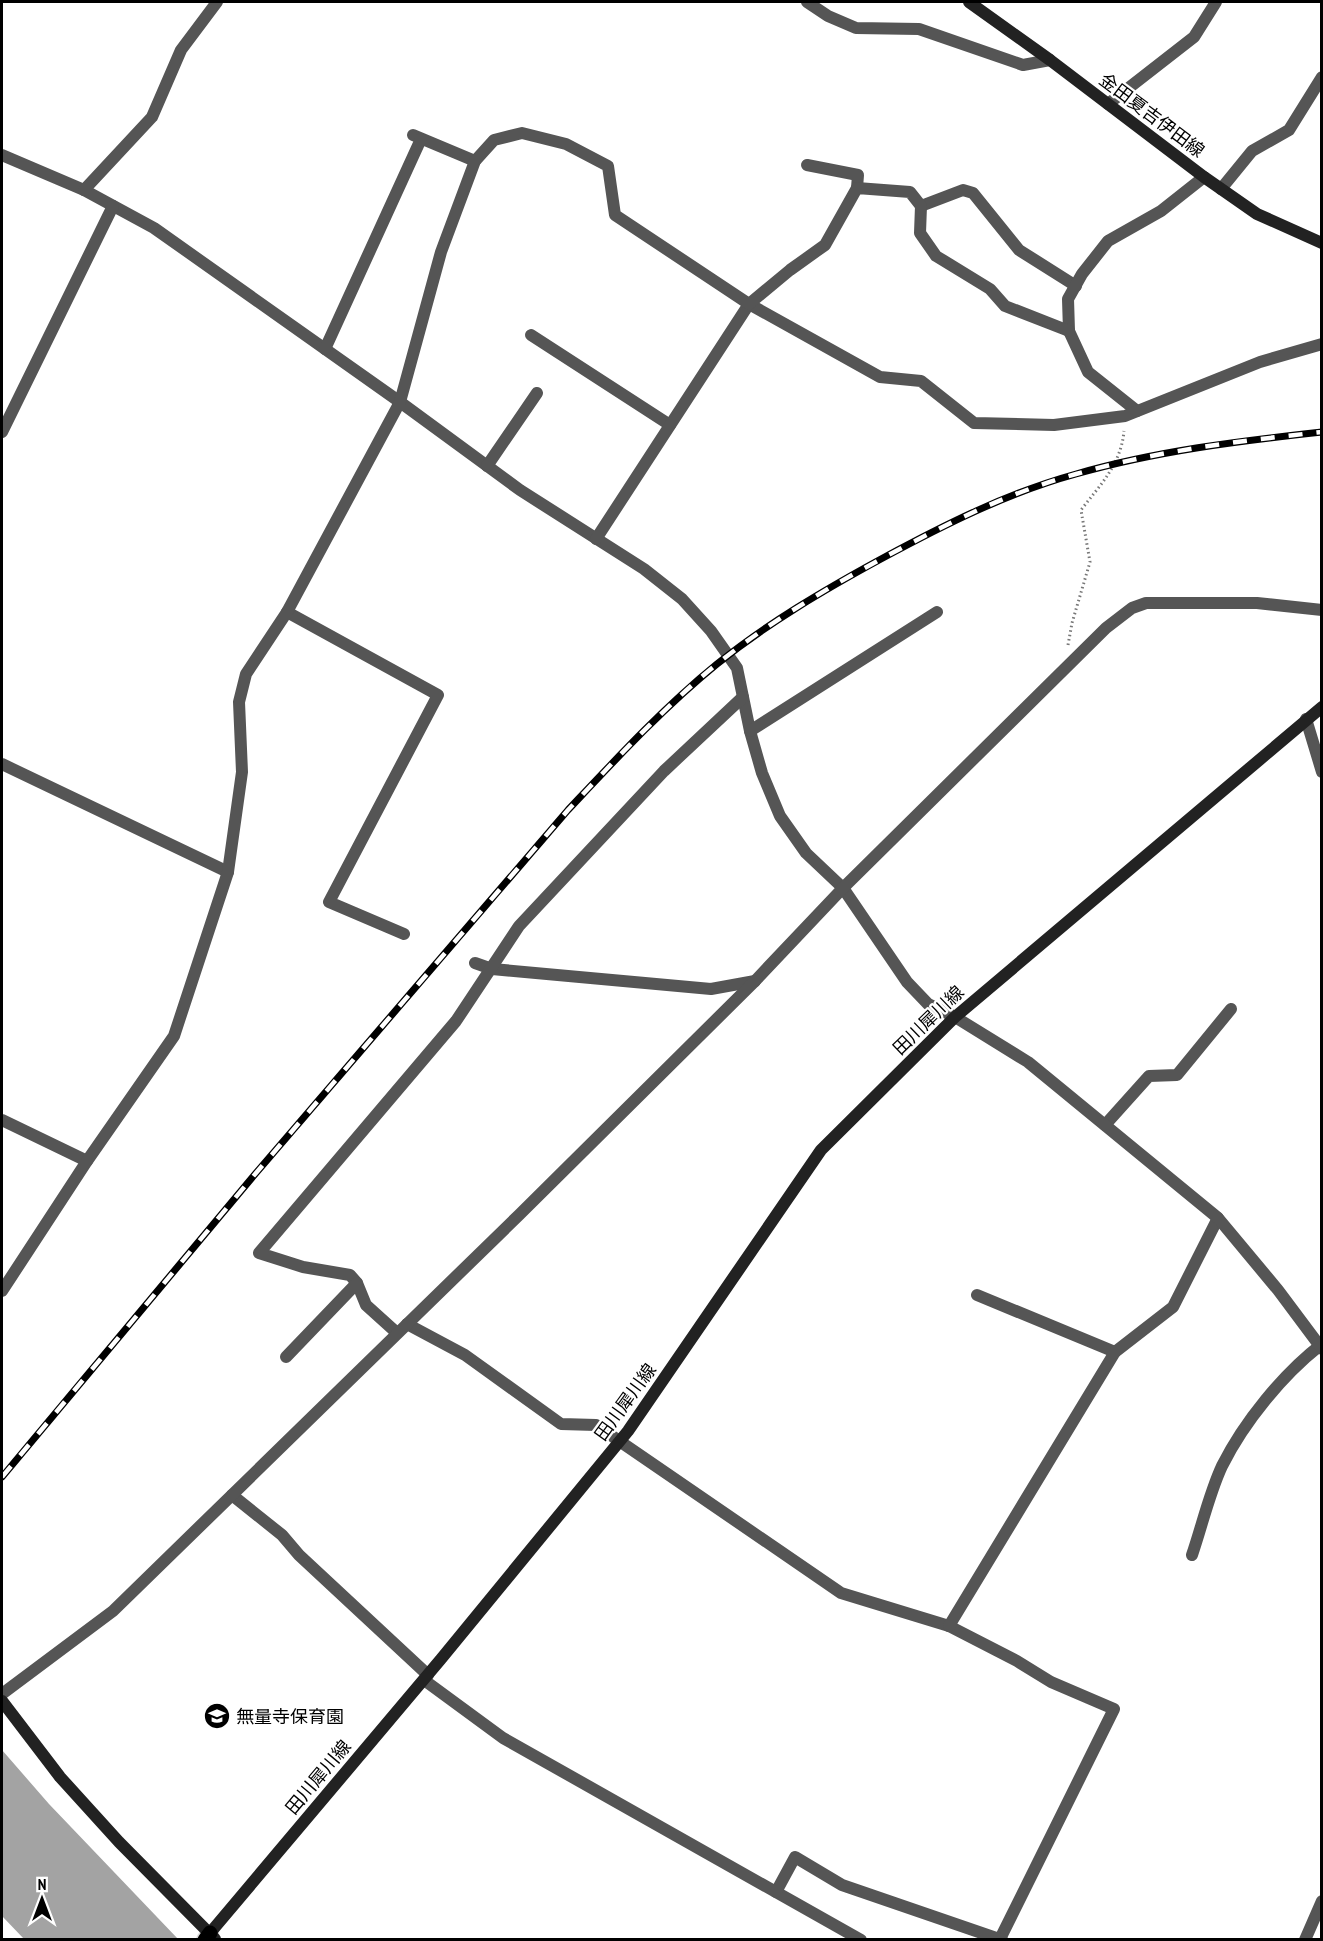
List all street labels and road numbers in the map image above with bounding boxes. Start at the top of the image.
street label: 金田夏吉伊田線 [1095,68,1209,162]
street label: 田川犀川線 [888,980,968,1060]
street label: 田川犀川線 [589,1359,661,1445]
street label: 田川犀川線 [280,1735,356,1819]

